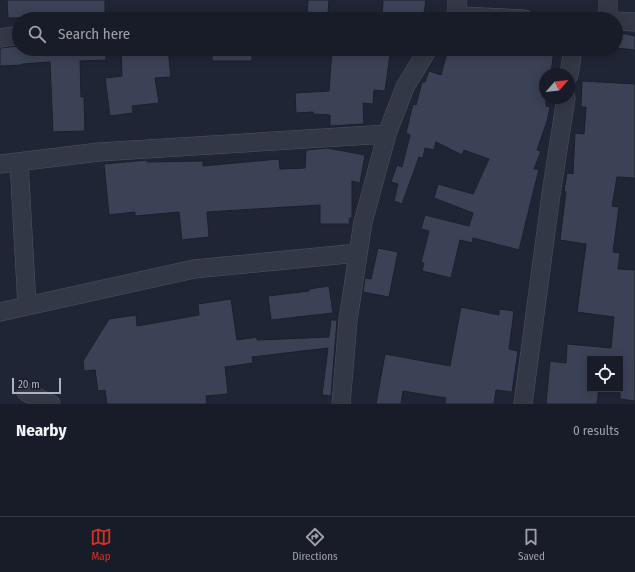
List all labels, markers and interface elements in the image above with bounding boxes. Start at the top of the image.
search box [12,12,623,56]
icon: search [26,23,48,45]
text: Search here [58,25,130,43]
north arrow [539,68,575,104]
map controls [587,356,623,392]
button: locate [587,356,623,392]
scale bar [12,376,61,395]
text: 20 m [18,378,40,391]
text: Nearby [16,420,67,441]
text: 0 results [573,423,619,438]
tab: Map [90,526,112,563]
tab: Directions [292,526,338,563]
tab: Saved [518,526,545,563]

